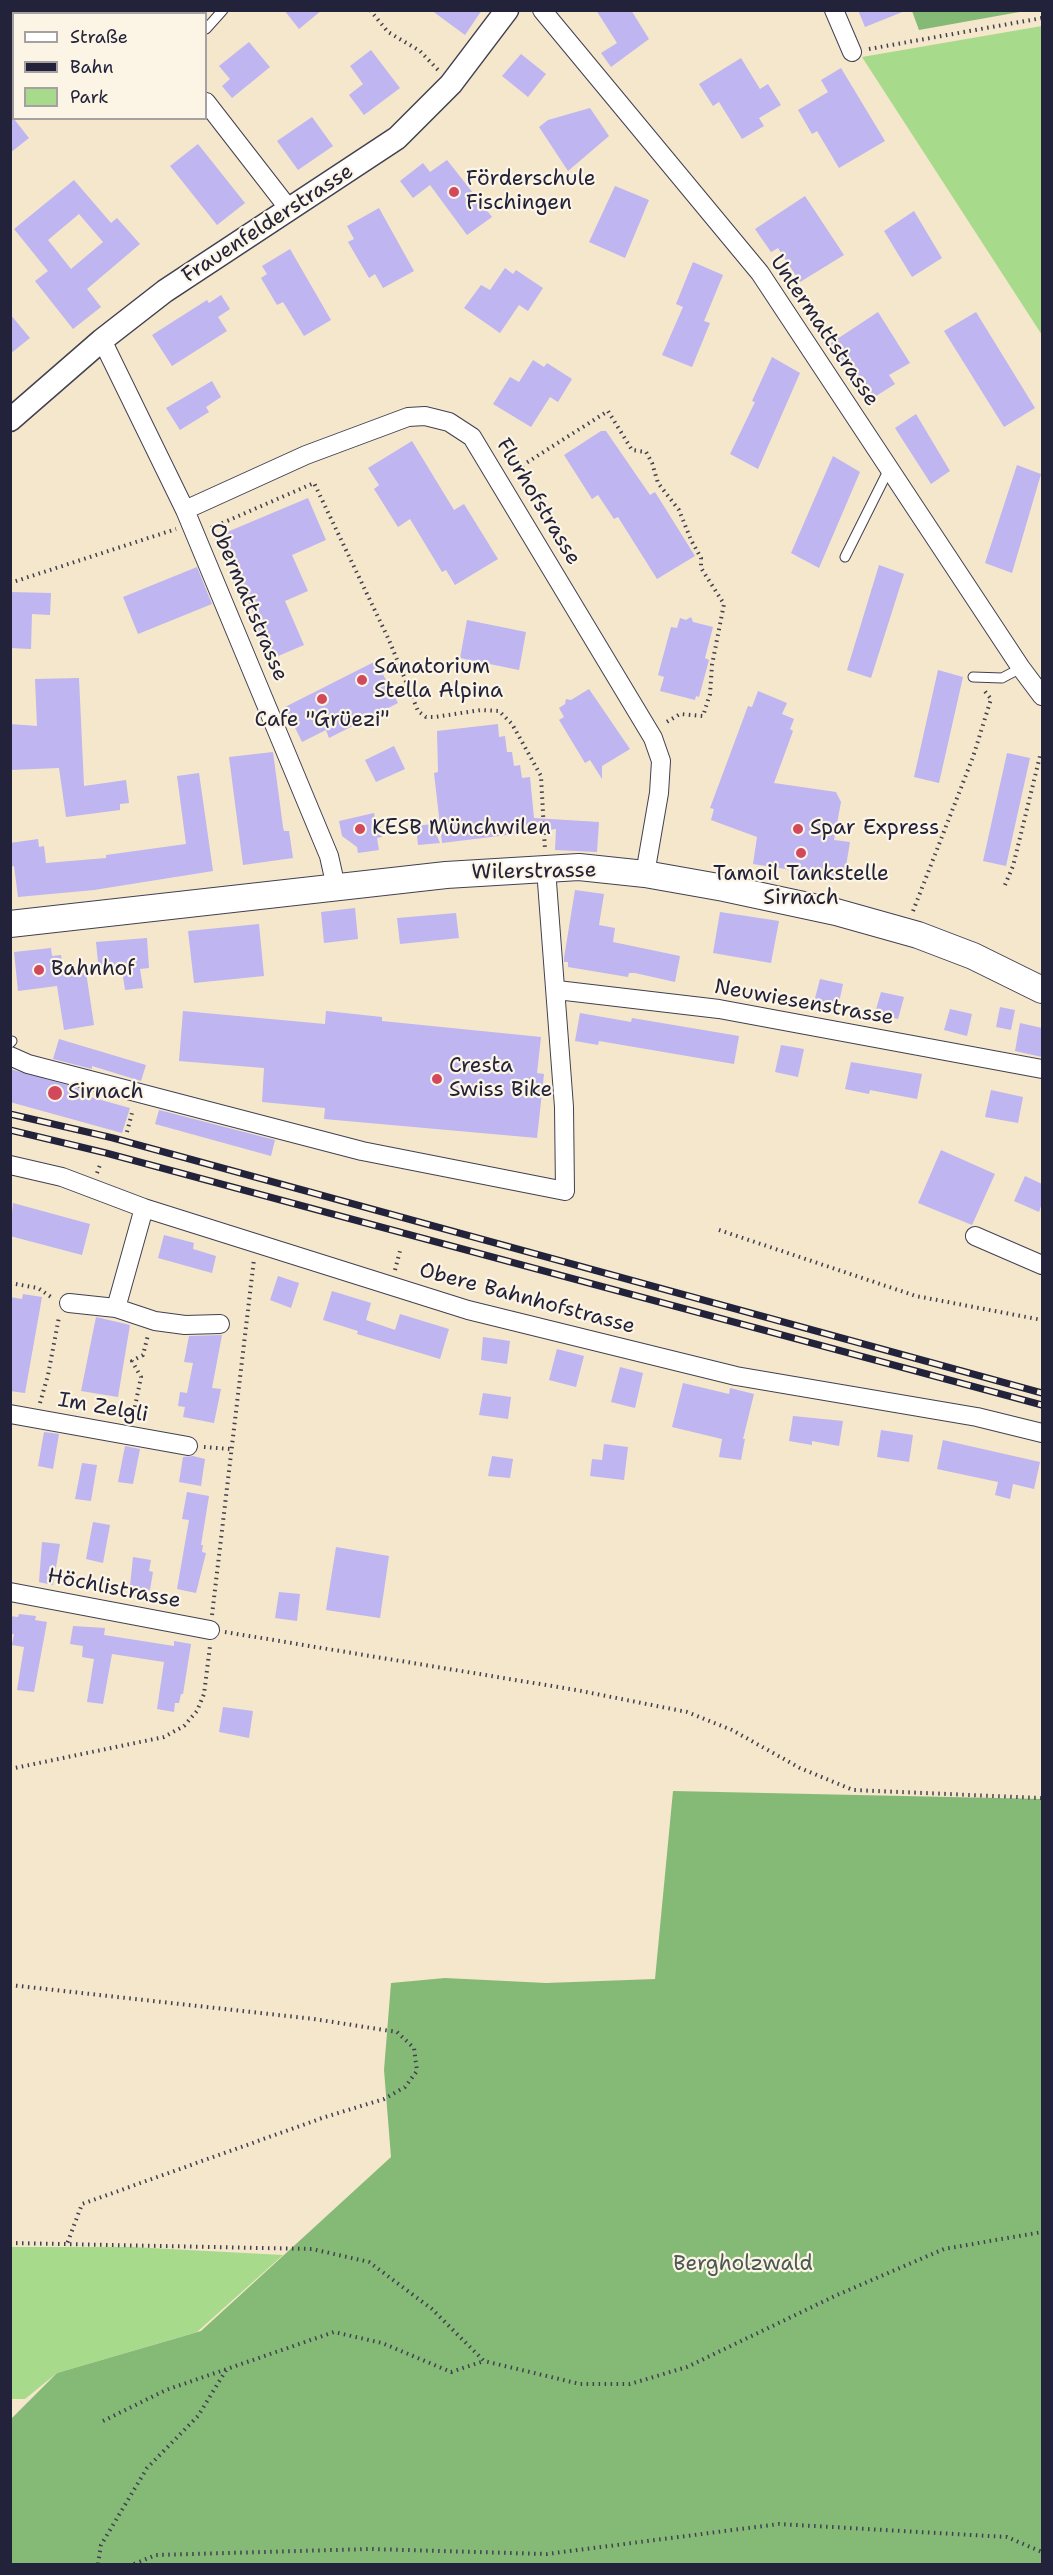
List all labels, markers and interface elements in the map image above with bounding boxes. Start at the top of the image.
legend [12,12,207,120]
text: Straße [70,25,128,49]
text: Bahn [70,55,114,79]
text: Park [70,85,109,109]
street label: Frauenfelderstrasse [178,159,358,289]
place label: Förderschule Fischingen [466,167,596,217]
marker: Förderschule Fischingen [447,185,461,199]
street label: Untermattstrasse [764,251,884,411]
street label: Flurhofstrasse [490,434,586,570]
street label: Obermattstrasse [203,519,293,685]
place label: Sanatorium Stella Alpina [374,655,503,705]
marker: Sanatorium Stella Alpina [355,673,369,687]
marker: Cafe "Grüezi" [315,692,329,706]
place label: Cafe "Grüezi" [254,708,390,734]
place label: KESB Münchwilen [372,816,551,842]
place label: Spar Express [810,816,939,842]
marker: KESB Münchwilen [353,822,367,836]
marker: Spar Express [791,822,805,836]
marker: Tamoil Tankstelle Sirnach [794,846,808,860]
street label: Wilerstrasse [471,858,597,886]
place label: Tamoil Tankstelle Sirnach [713,862,889,912]
place label: Bahnhof [51,957,135,983]
marker: Bahnhof [32,963,46,977]
street label: Neuwiesenstrasse [712,975,896,1031]
place label: Cresta Swiss Bike [449,1054,552,1104]
marker: Cresta Swiss Bike [430,1072,444,1086]
place label: Sirnach [68,1080,144,1106]
marker: Sirnach [46,1084,64,1102]
street label: Obere Bahnhofstrasse [416,1258,638,1340]
street label: Im Zelgli [56,1388,150,1428]
street label: Höchlistrasse [45,1564,183,1614]
park label: Bergholzwald [673,2252,813,2278]

